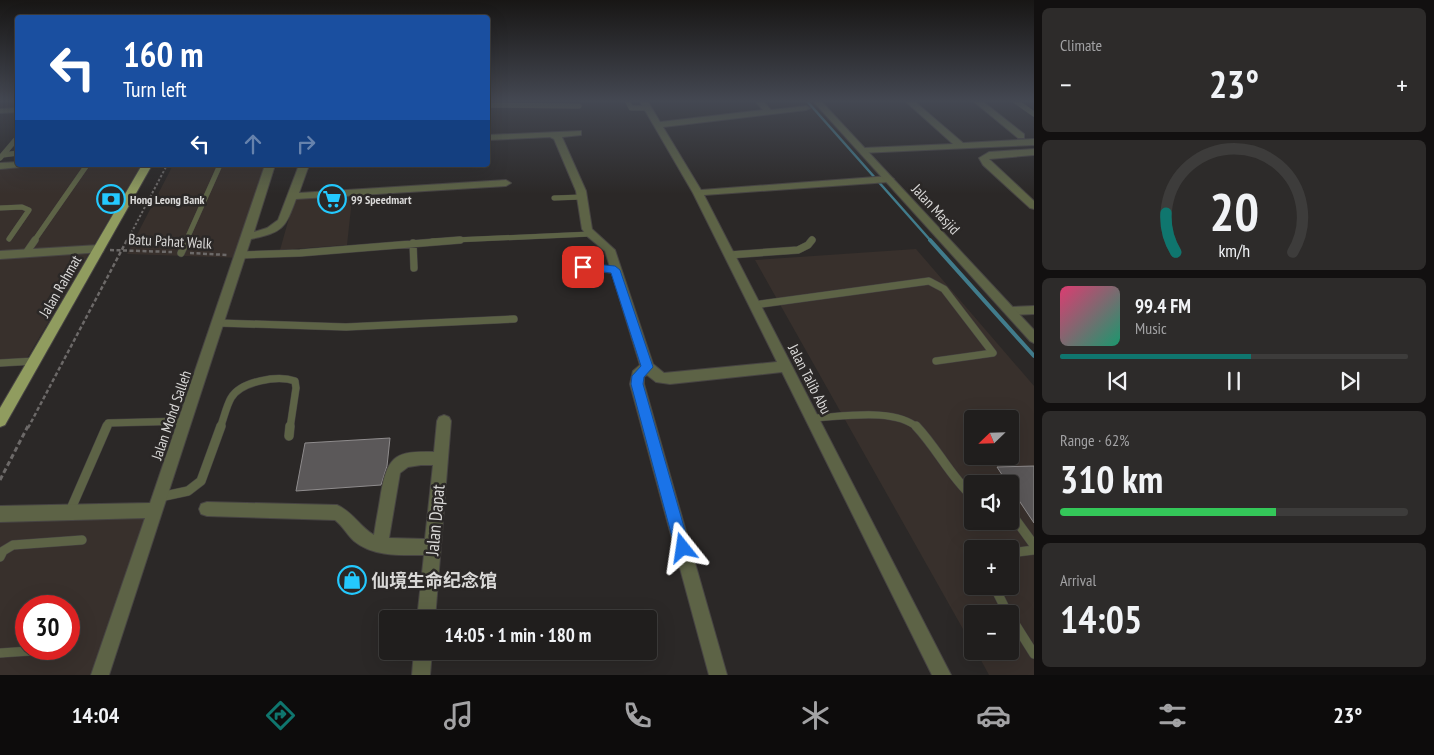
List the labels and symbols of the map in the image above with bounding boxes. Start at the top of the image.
street label: Jalan Masjid [907,179,964,238]
bank icon: Hong Leong Bank [96,184,126,214]
supermarket icon: 99 Speedmart [317,184,347,214]
place label: Hong Leong Bank [130,192,205,207]
place label: 99 Speedmart [351,192,412,207]
street label: Batu Pahat Walk [128,229,213,253]
pin [562,246,604,288]
street label: Jalan Rahmat [34,252,85,321]
street label: Jalan Talib Abu [784,340,836,417]
street label: Jalan Mohd Salleh [146,368,195,463]
north arrow [964,410,1019,465]
street label: Jalan Dapat [420,483,450,558]
position arrow [656,521,708,573]
shop icon: 仙境生命纪念馆 [337,565,367,595]
place label: 仙境生命纪念馆 [371,569,497,592]
speed limit sign: 30 [15,595,80,660]

